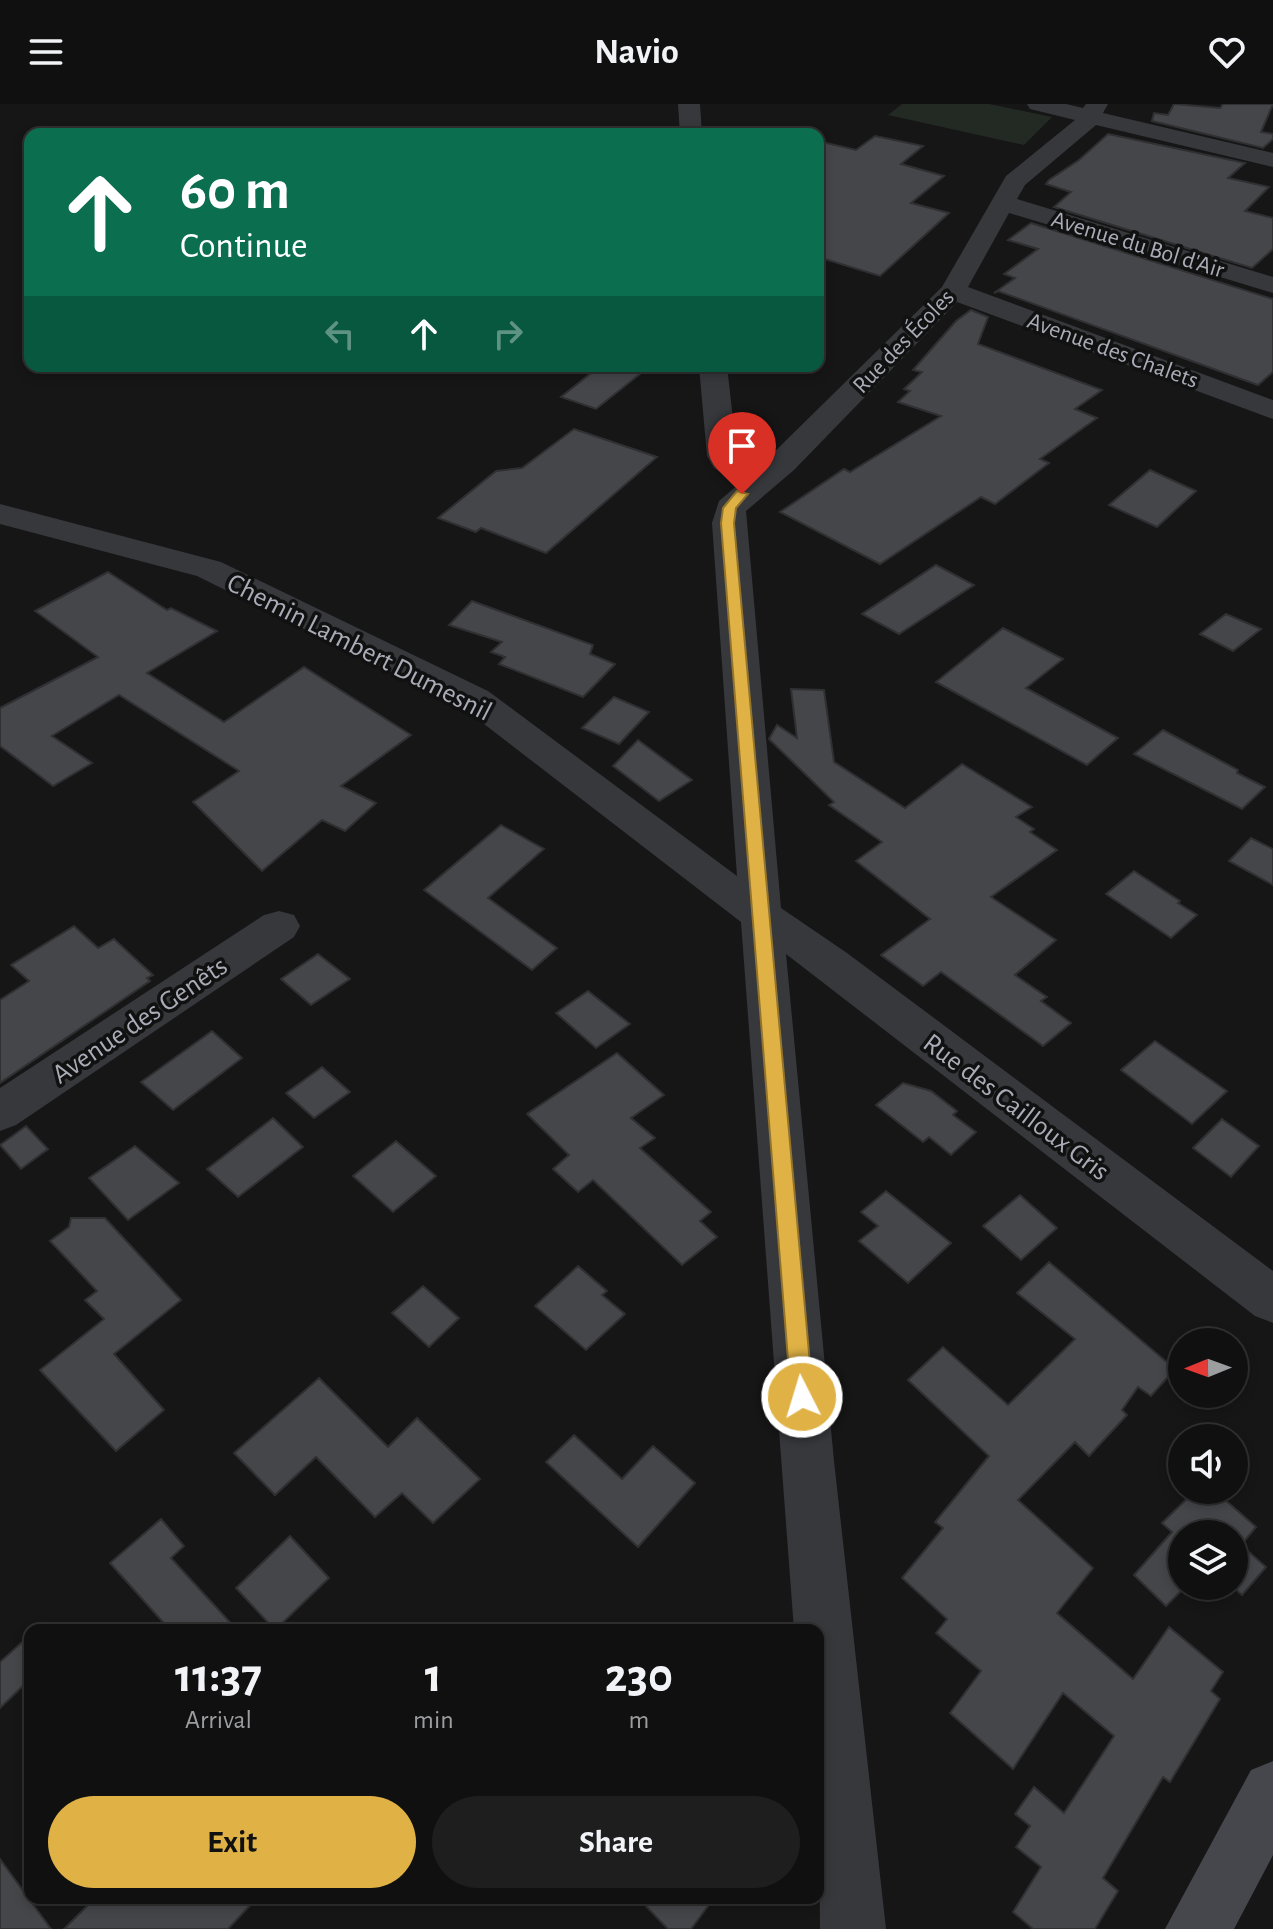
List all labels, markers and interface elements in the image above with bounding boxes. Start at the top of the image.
icon: menu [24,30,68,74]
icon: heart [1205,30,1249,74]
text: Navio [594,34,679,70]
icon: ahead [48,160,152,264]
text: 60 m [180,163,290,219]
street label: Avenue du Bol d'Air [1048,207,1227,283]
text: Continue [180,228,308,264]
street label: Rue des Écoles [847,284,959,398]
street label: Avenue des Chalets [1024,309,1201,393]
icon: left [318,312,362,356]
icon: ahead [402,312,446,356]
icon: right [486,312,530,356]
pin [708,412,776,494]
icon: arrive [720,424,764,468]
street label: Chemin Lambert Dumesnil [222,569,496,727]
street label: Avenue des Genêts [48,952,233,1089]
street label: Rue des Cailloux Gris [918,1029,1114,1186]
north arrow [1168,1328,1248,1408]
map controls [1168,1328,1248,1600]
position arrow [760,1355,844,1439]
button: sound [1168,1424,1248,1504]
button: layers [1168,1520,1248,1600]
text: 11:37 [175,1653,262,1701]
text: 1 [425,1653,442,1701]
text: 230 [605,1653,673,1701]
text: Arrival [185,1707,252,1733]
text: min [413,1707,454,1733]
text: m [628,1707,649,1733]
button: Exit [48,1796,416,1888]
button: Share [432,1796,800,1888]

